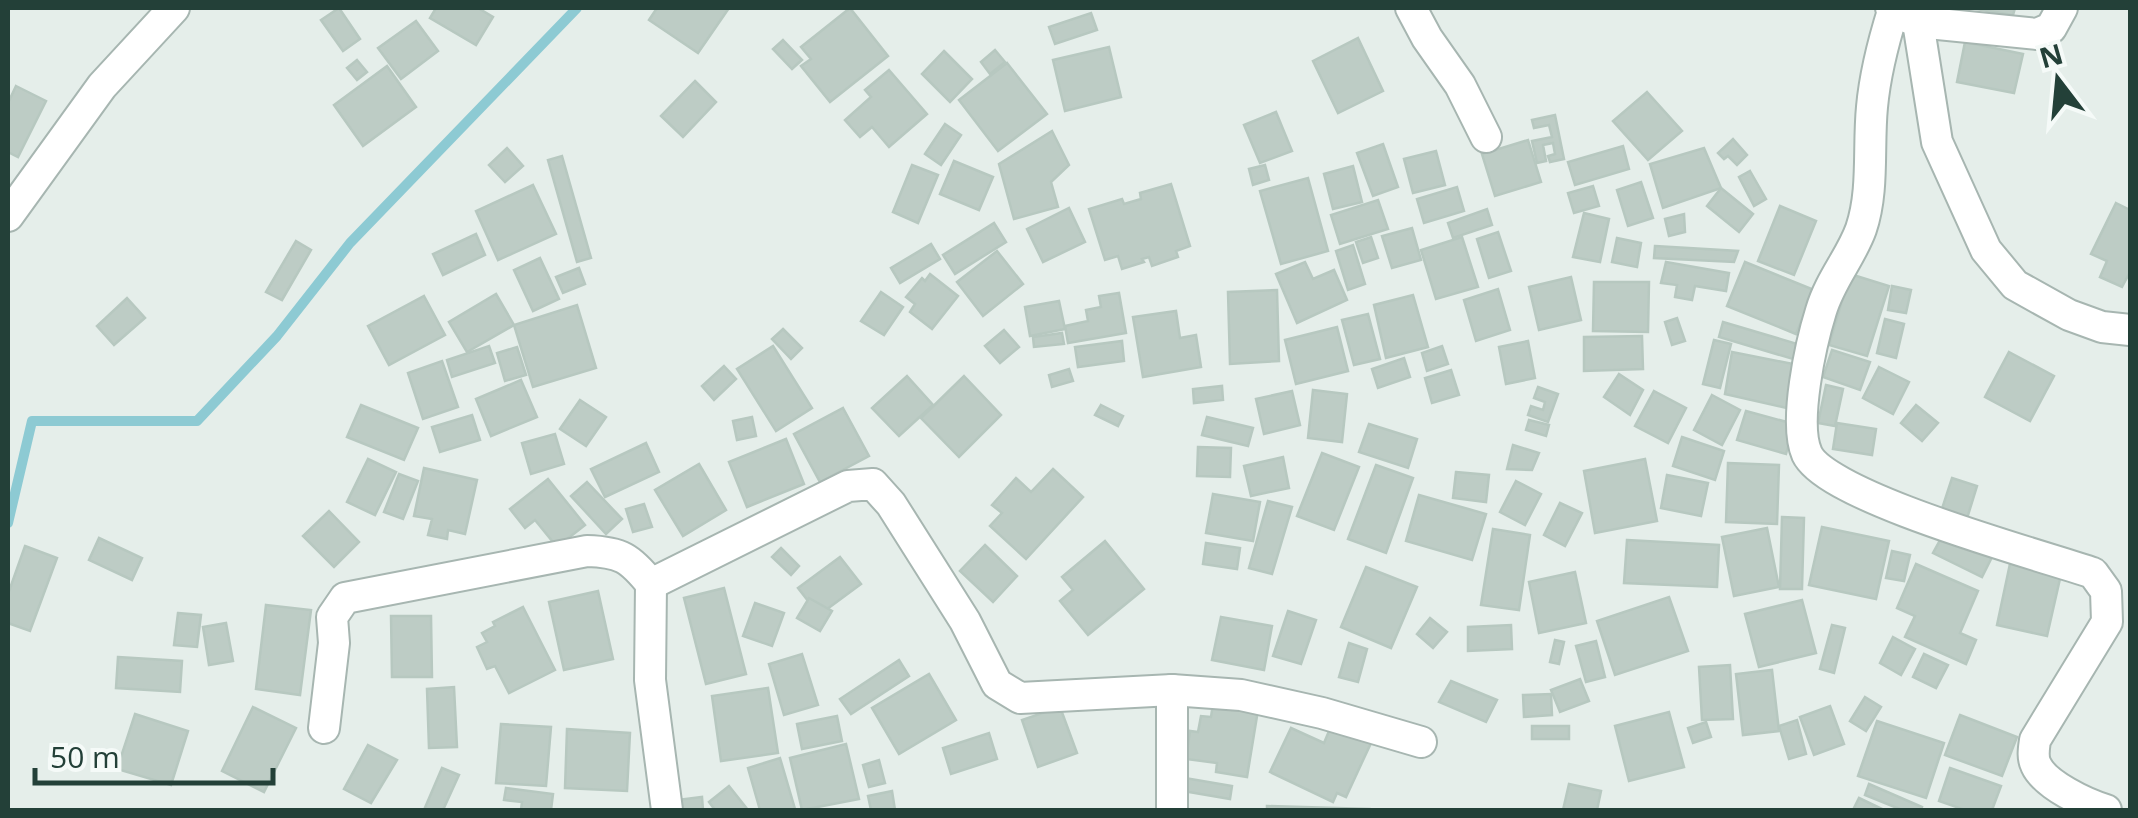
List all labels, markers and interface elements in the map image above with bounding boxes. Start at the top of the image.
north arrow [2008,30,2108,130]
text: N [2035,34,2067,76]
scale bar [35,723,272,785]
text: 50 m [50,736,120,777]

